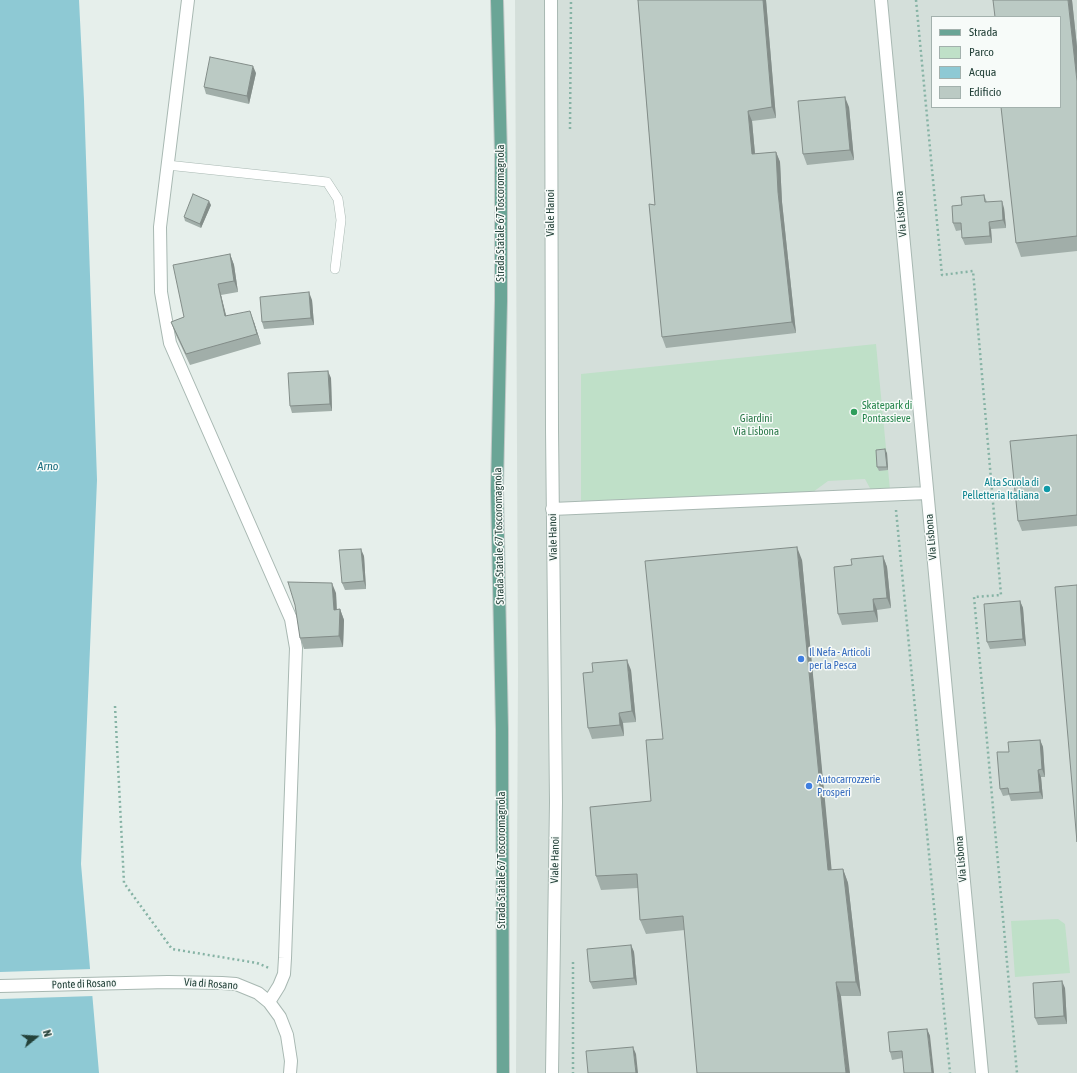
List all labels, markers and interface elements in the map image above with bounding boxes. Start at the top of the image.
legend [931,16,1061,108]
text: Strada [969,25,998,39]
text: Parco [969,45,994,59]
text: Acqua [969,65,996,79]
text: Edificio [969,85,1001,99]
street label: Strada Statale 67 Toscoromagnola [494,144,508,282]
street label: Viale Hanoi [544,190,558,236]
street label: Via Lisbona [892,190,910,238]
place label: Skatepark di Pontassieve [862,399,912,425]
marker: Skatepark di Pontassieve [849,407,859,417]
park label: Giardini Via Lisbona [733,412,779,438]
water label: Arno [38,459,58,473]
street label: Strada Statale 67 Toscoromagnola [491,467,507,605]
place label: Alta Scuola di Pelletteria Italiana [962,476,1039,502]
marker: Alta Scuola di Pelletteria Italiana [1042,484,1052,494]
street label: Viale Hanoi [546,513,560,561]
street label: Via Lisbona [922,513,940,561]
place label: Il Nefa - Articoli per la Pesca [809,646,871,672]
marker: Il Nefa - Articoli per la Pesca [796,654,806,664]
place label: Autocarrozzerie Prosperi [817,773,880,799]
marker: Autocarrozzerie Prosperi [804,781,814,791]
street label: Strada Statale 67 Toscoromagnola [495,791,509,929]
street label: Via Lisbona [952,835,970,883]
street label: Viale Hanoi [548,836,562,884]
street label: Ponte di Rosano [51,976,117,992]
street label: Via di Rosano [184,976,238,992]
north arrow [16,1017,56,1057]
text: N [41,1028,54,1038]

